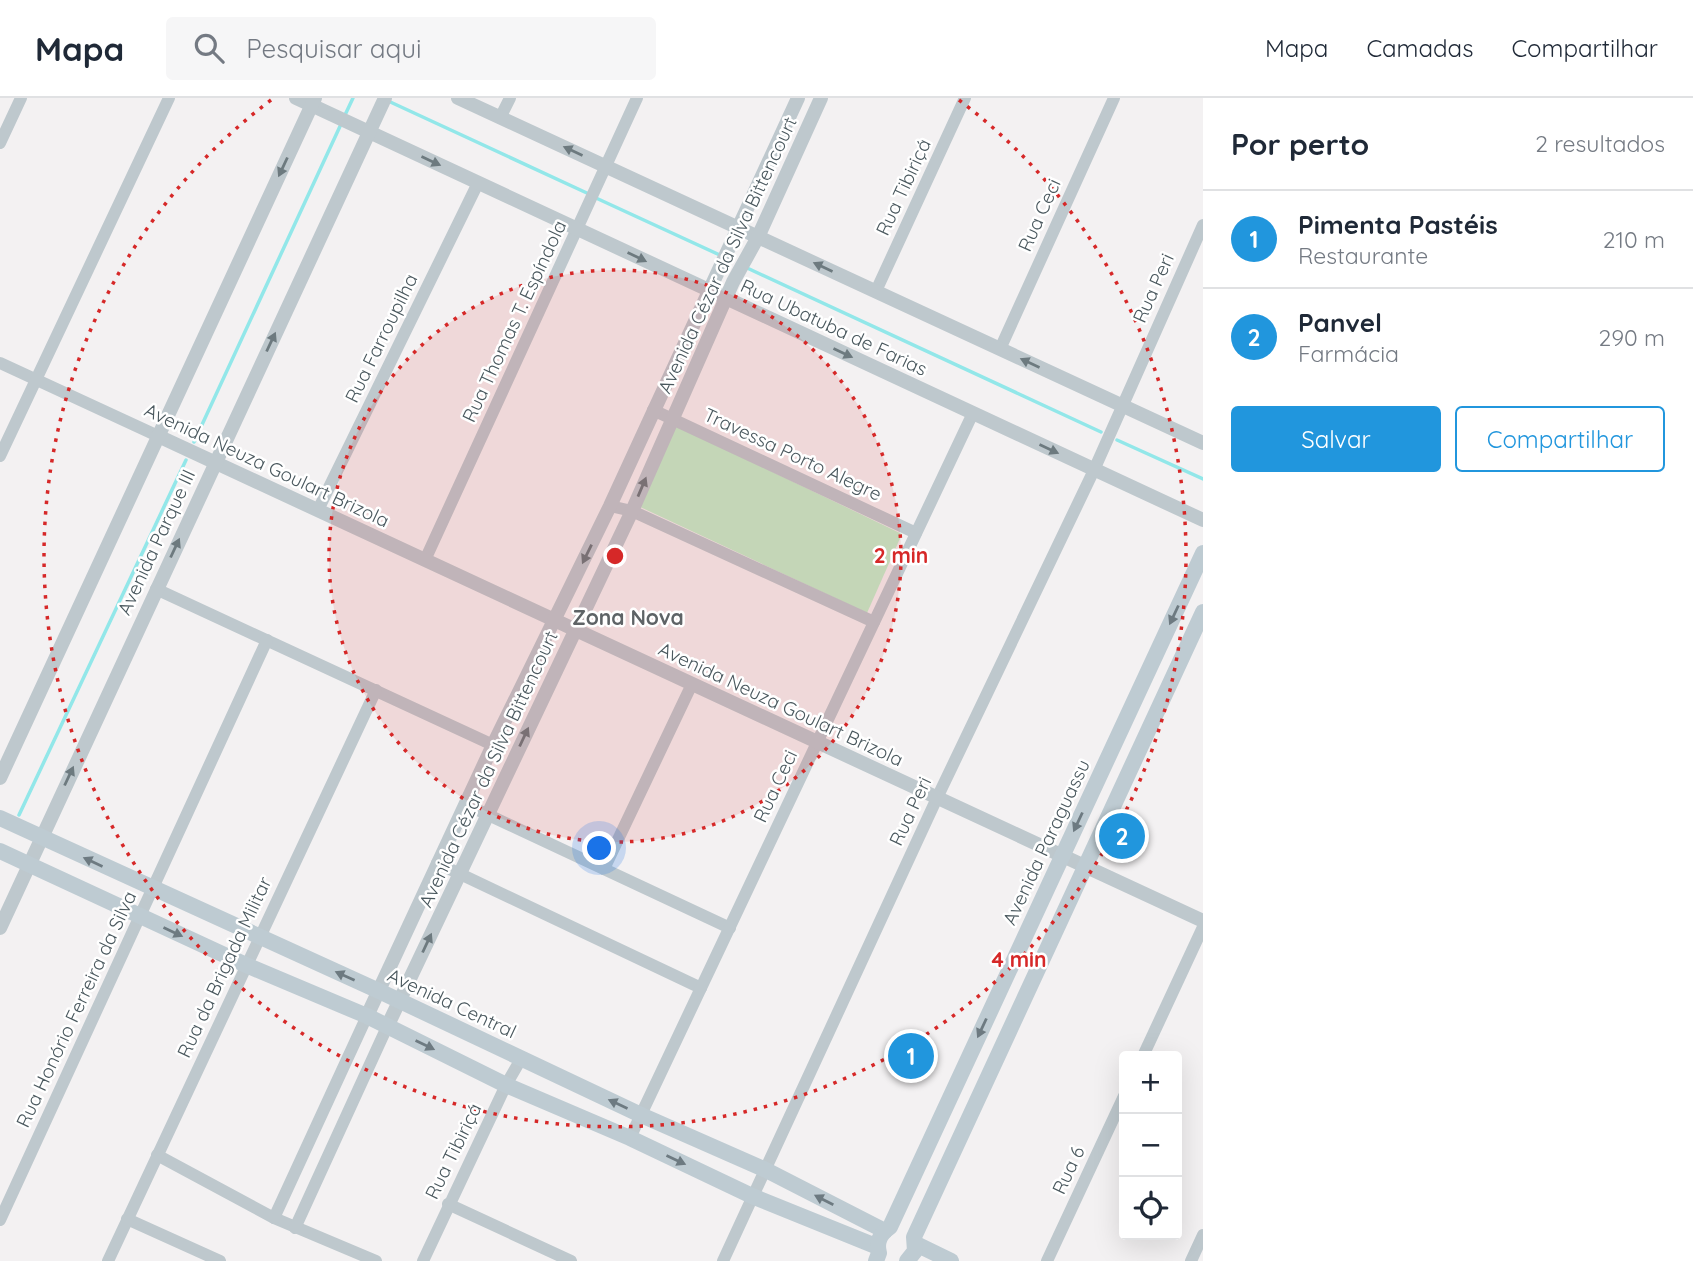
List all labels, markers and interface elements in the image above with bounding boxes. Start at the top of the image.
search box [166,17,656,80]
text: Mapa [35,28,124,69]
icon: search [190,29,228,67]
text: Pesquisar aqui [246,32,422,65]
text: Mapa [1265,33,1328,63]
text: Camadas [1366,33,1473,63]
text: Compartilhar [1511,33,1658,63]
street label: Avenida Cézar da Silva Bittencourt [652,113,802,397]
text: Por perto [1231,125,1369,163]
text: 2 resultados [1535,129,1665,158]
street label: Rua Tibiriçá [870,135,936,239]
one-way arrow [562,145,583,156]
one-way arrow [420,156,441,167]
one-way arrow [277,157,288,178]
street label: Rua Ceci [1012,175,1066,255]
text: Pimenta Pastéis [1298,208,1498,241]
street label: Rua Thomas T. Espíndola [457,216,571,426]
text: 1 [1250,225,1258,254]
text: 210 m [1603,225,1665,254]
text: Restaurante [1298,241,1428,270]
street label: Rua Peri [1127,250,1179,326]
one-way arrow [626,252,647,263]
one-way arrow [813,261,834,272]
street label: Rua Farroupilha [339,270,423,406]
street label: Rua Ubatuba de Farias [737,273,931,381]
text: Panvel [1298,306,1382,339]
text: 2 [1247,323,1261,352]
text: 290 m [1598,323,1665,352]
one-way arrow [265,332,277,352]
text: Farmácia [1298,339,1399,368]
one-way arrow [833,347,853,359]
one-way arrow [1020,357,1040,368]
street label: Avenida Neuza Goulart Brizola [141,398,393,532]
street label: Travessa Porto Alegre [700,402,886,506]
button: Salvar [1231,406,1441,472]
button: Compartilhar [1455,406,1665,472]
one-way arrow [1039,443,1059,455]
street label: Avenida Parque III [112,465,200,619]
one-way arrow [636,477,648,497]
one-way arrow [169,538,181,558]
text: 2 min [874,542,928,568]
one-way arrow [582,544,593,564]
centre of rings [603,544,627,568]
district label: Zona Nova [572,604,684,630]
one-way arrow [1168,605,1180,625]
street label: Avenida Cézar da Silva Bittencourt [413,627,563,911]
street label: Avenida Neuza Goulart Brizola [655,637,907,771]
one-way arrow [519,727,530,747]
street label: Rua Ceci [748,746,802,826]
street label: Avenida Paraguassu [997,755,1095,929]
one-way arrow [63,766,75,786]
street label: Rua Peri [884,773,936,849]
pin: 2 [1099,810,1145,862]
one-way arrow [1073,811,1084,832]
your location [582,831,616,865]
one-way arrow [83,856,103,867]
street label: Rua da Brigada Militar [171,872,277,1061]
street label: Rua Honório Ferreira da Silva [11,887,141,1131]
one-way arrow [163,926,183,938]
one-way arrow [422,933,433,953]
text: 4 min [991,946,1047,972]
street label: Avenida Central [384,963,520,1043]
one-way arrow [335,970,355,982]
one-way arrow [977,1018,988,1038]
pin: 1 [888,1030,934,1082]
one-way arrow [415,1039,435,1051]
map controls [1119,1051,1182,1240]
button: + [1119,1051,1182,1114]
one-way arrow [608,1098,628,1110]
street label: Rua Tibiriçá [419,1099,487,1203]
button: − [1119,1114,1182,1177]
street label: Rua 6 [1046,1142,1090,1198]
one-way arrow [666,1154,686,1166]
button: locate [1119,1177,1182,1240]
one-way arrow [814,1194,834,1205]

